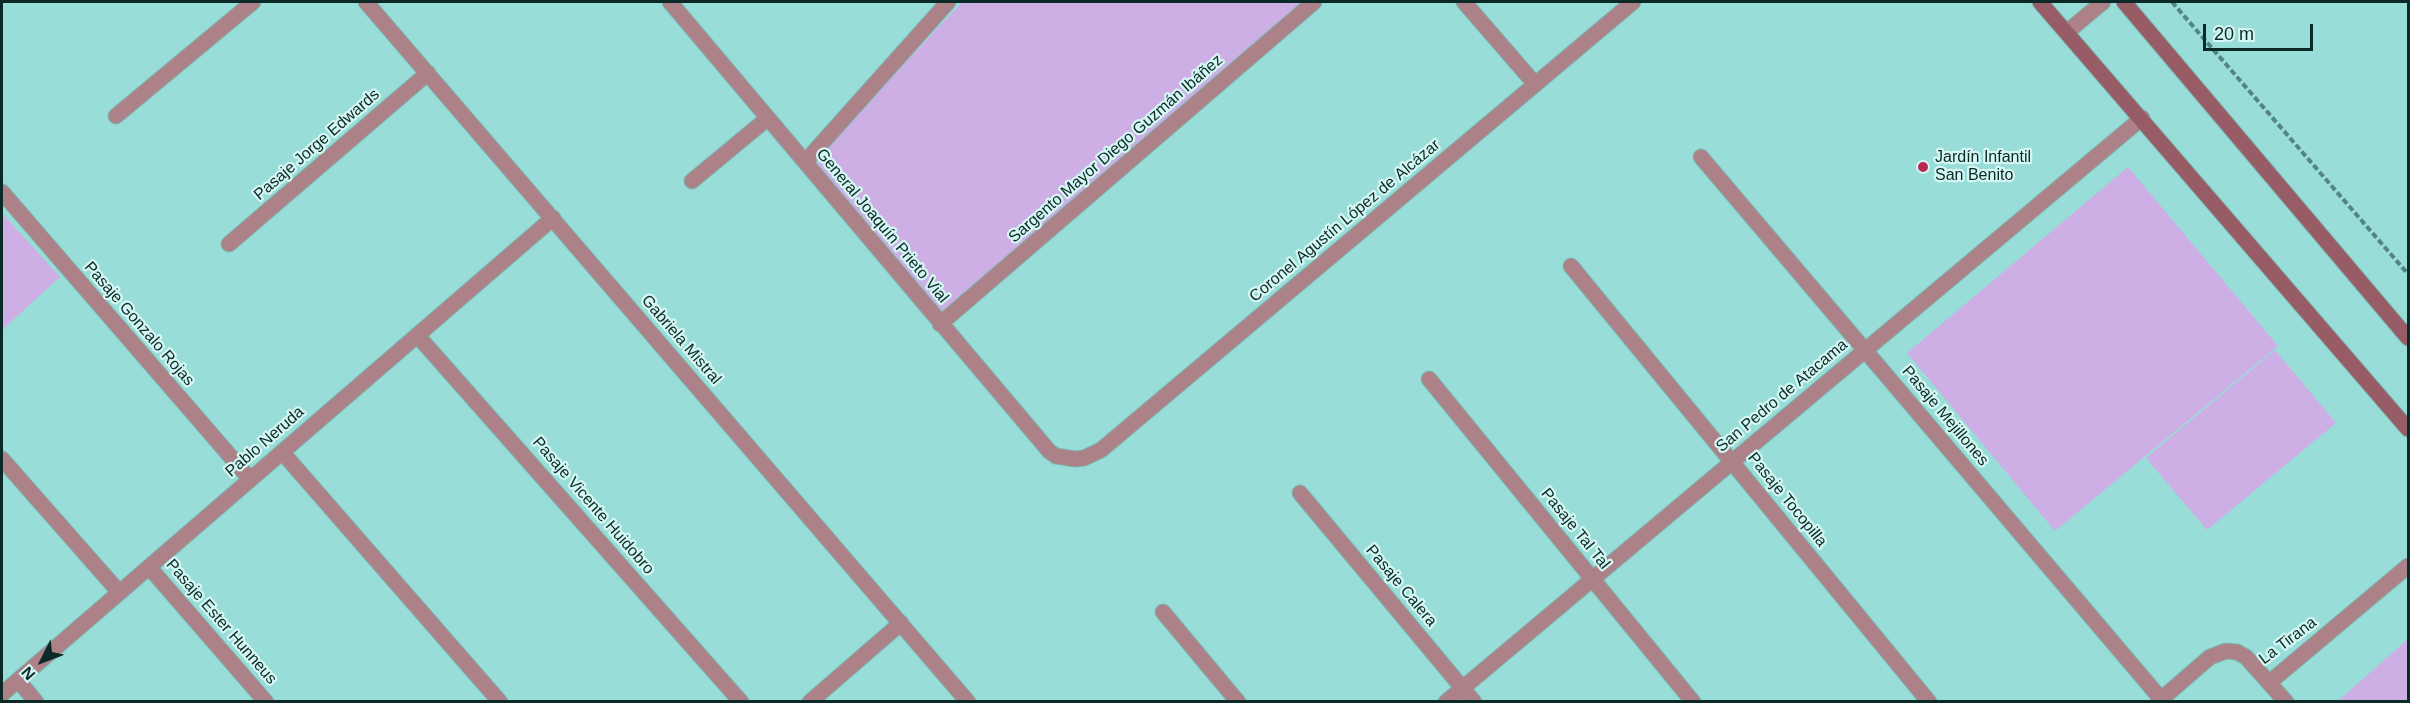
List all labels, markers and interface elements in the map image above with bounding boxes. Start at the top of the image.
scale bar [2206,12,2316,50]
text: 20 m [2214,24,2254,44]
street label: Sargento Mayor Diego Guzmán Ibáñez [1005,51,1227,247]
street label: Pasaje Jorge Edwards [250,85,384,205]
street label: Coronel Agustín López de Alcázar [1246,136,1444,306]
street label: General Joaquín Prieto Vial [812,145,952,307]
place label: Jardín Infantil San Benito [1935,148,2031,186]
marker: Jardín Infantil San Benito [1916,160,1930,174]
street label: Pasaje Gonzalo Rojas [80,258,198,390]
street label: Gabriela Mistral [637,291,725,389]
street label: San Pedro de Atacama [1712,335,1852,457]
street label: Pasaje Mejillones [1898,362,1992,470]
street label: Pablo Neruda [222,403,308,481]
street label: Pasaje Vicente Huidobro [528,433,658,579]
street label: Pasaje Tocopilla [1743,449,1831,551]
street label: Pasaje Tal Tal [1536,485,1614,573]
street label: Pasaje Calera [1361,541,1441,631]
street label: Pasaje Ester Hunneus [162,556,280,688]
street label: La Tirana [2255,613,2321,669]
north arrow [12,631,72,691]
text: N [18,663,38,683]

